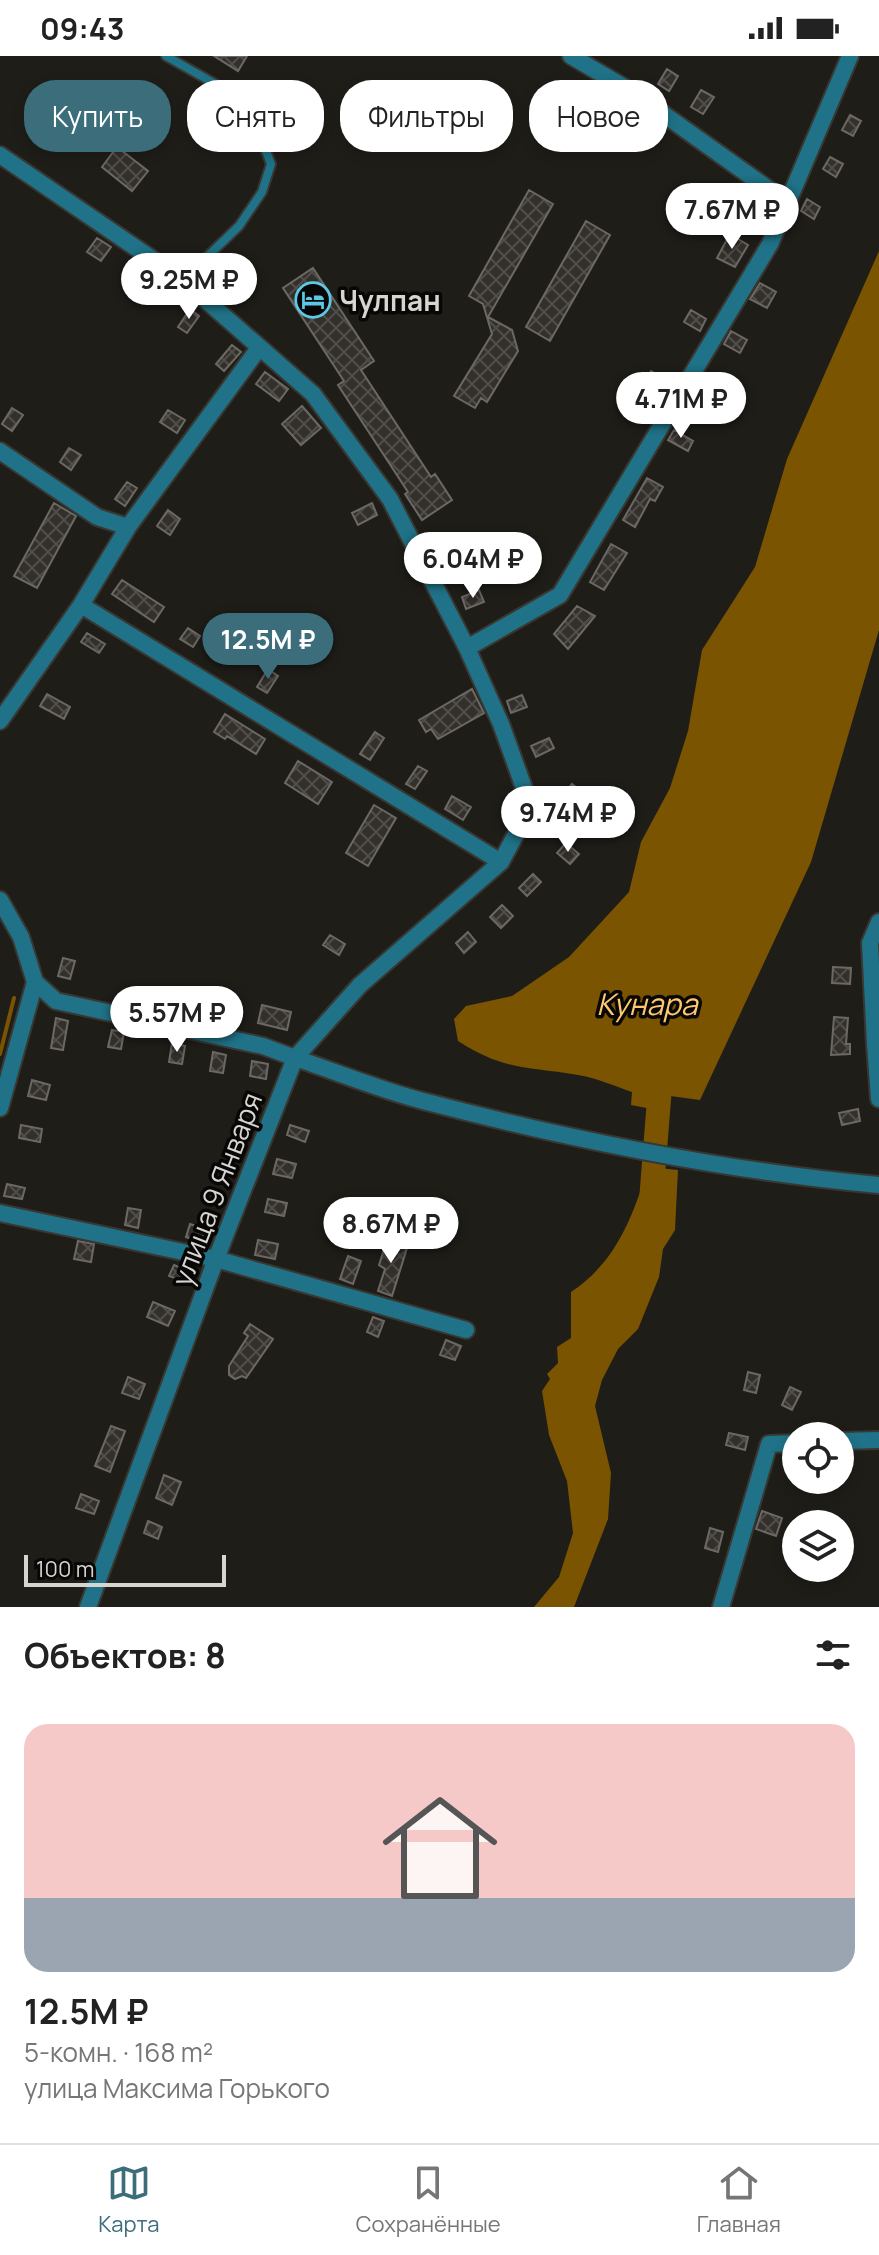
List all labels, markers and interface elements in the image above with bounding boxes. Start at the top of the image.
text: 09:43 [40,8,124,49]
chip: Купить [24,80,171,152]
chip: Снять [187,80,324,152]
chip: Фильтры [340,80,513,152]
chip: Новое [529,80,668,152]
pin: 7.67M ₽ [658,183,806,251]
text: 7.67M ₽ [684,191,780,227]
pin: 9.25M ₽ [115,253,263,321]
text: 9.25M ₽ [139,261,239,297]
hotel icon: Чулпан [294,281,332,319]
place label: Чулпан [339,281,441,319]
pin: 4.71M ₽ [607,372,755,440]
text: 4.71M ₽ [634,380,728,416]
pin: 6.04M ₽ [399,532,547,600]
text: 6.04M ₽ [422,540,524,576]
pin: 12.5M ₽ [194,613,342,681]
text: 12.5M ₽ [220,621,316,657]
pin: 9.74M ₽ [494,786,642,854]
text: 9.74M ₽ [519,794,617,830]
water label: Кунара [596,983,699,1024]
pin: 5.57M ₽ [103,986,251,1054]
text: 5.57M ₽ [128,994,226,1030]
street label: улица 9 Января [162,1087,270,1291]
pin: 8.67M ₽ [317,1197,465,1265]
text: 8.67M ₽ [341,1205,441,1241]
map controls [782,1422,854,1582]
button: locate [782,1422,854,1494]
button: layers [782,1510,854,1582]
scale bar [24,1551,226,1587]
text: 100 m [36,1554,94,1584]
text: Объектов: 8 [24,1632,226,1678]
icon: filters [811,1633,855,1677]
icon: home [368,1776,512,1920]
text: 12.5M ₽ [24,1988,149,2034]
text: 5-комн. · 168 m² [24,2034,213,2070]
text: улица Максима Горького [24,2070,330,2106]
tab: Карта [98,2161,159,2239]
tab: Сохранённые [356,2161,501,2239]
tab: Главная [697,2161,781,2239]

